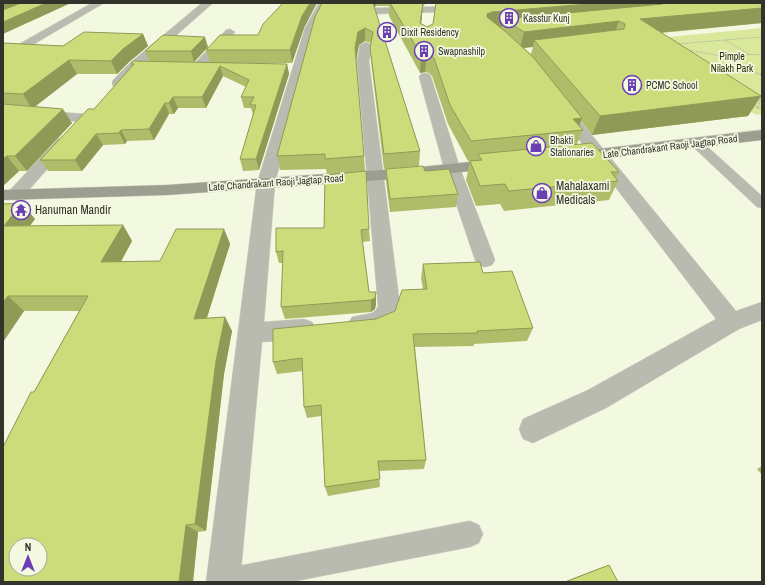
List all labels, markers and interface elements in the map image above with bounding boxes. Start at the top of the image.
building icon: Kasstur Kunj [498,7,520,29]
place label: Kasstur Kunj [523,12,570,25]
building icon: Dixit Residency [376,21,398,43]
place label: Dixit Residency [401,26,460,39]
building icon: Swapnashilp [413,40,435,62]
place label: Swapnashilp [438,45,485,58]
park label: Pimple Nilakh Park [711,50,754,75]
building icon: PCMC School [621,74,643,96]
place label: PCMC School [646,79,698,92]
street label: Late Chandrakant Raoji Jagtap Road [602,132,738,161]
place label: Bhakti Stationaries [550,134,594,159]
shop icon: Bhakti Stationaries [525,135,547,157]
street label: Late Chandrakant Raoji Jagtap Road [208,171,344,194]
place label: Mahalaxami Medicals [556,178,610,208]
shop icon: Mahalaxami Medicals [531,182,553,204]
temple icon: Hanuman Mandir [10,199,32,221]
place label: Hanuman Mandir [35,202,112,218]
north arrow [8,537,48,577]
text: N [25,540,31,554]

